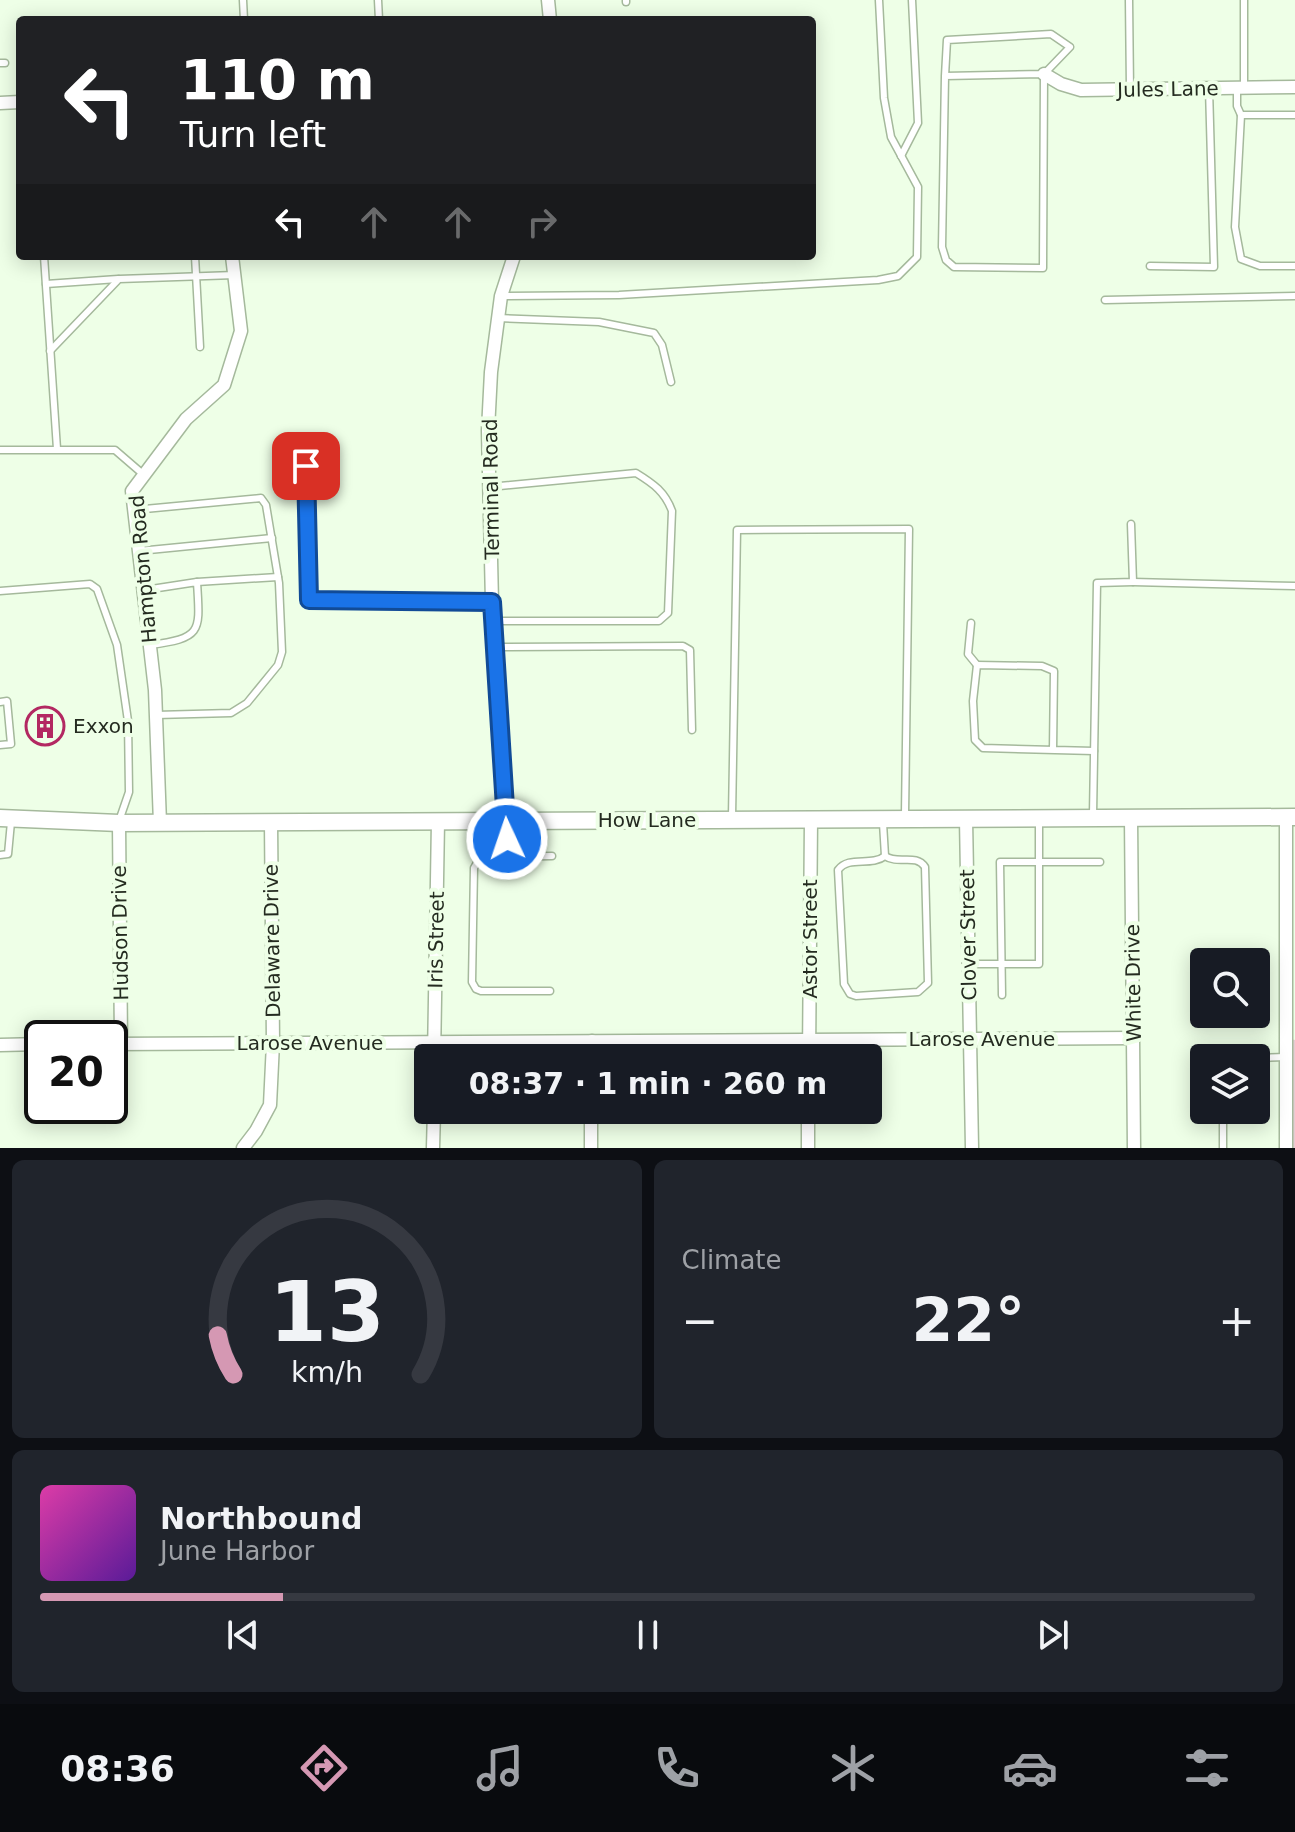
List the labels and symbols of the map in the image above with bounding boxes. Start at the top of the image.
street label: Jules Lane [1115,76,1219,102]
street label: Terminal Road [478,418,504,561]
pin [272,432,340,500]
street label: Hampton Road [125,494,161,644]
building icon: Exxon [24,705,66,747]
place label: Exxon [73,714,134,738]
position arrow [465,797,549,881]
street label: How Lane [598,808,696,832]
street label: Delaware Drive [259,864,285,1018]
street label: Hudson Drive [107,865,133,1001]
street label: Clover Street [955,869,981,1001]
street label: Astor Street [798,879,822,999]
street label: Iris Street [423,891,449,989]
street label: White Drive [1120,924,1146,1042]
speed limit sign: 20 [24,1020,128,1124]
street label: Larose Avenue [909,1027,1055,1051]
street label: Larose Avenue [237,1031,383,1055]

